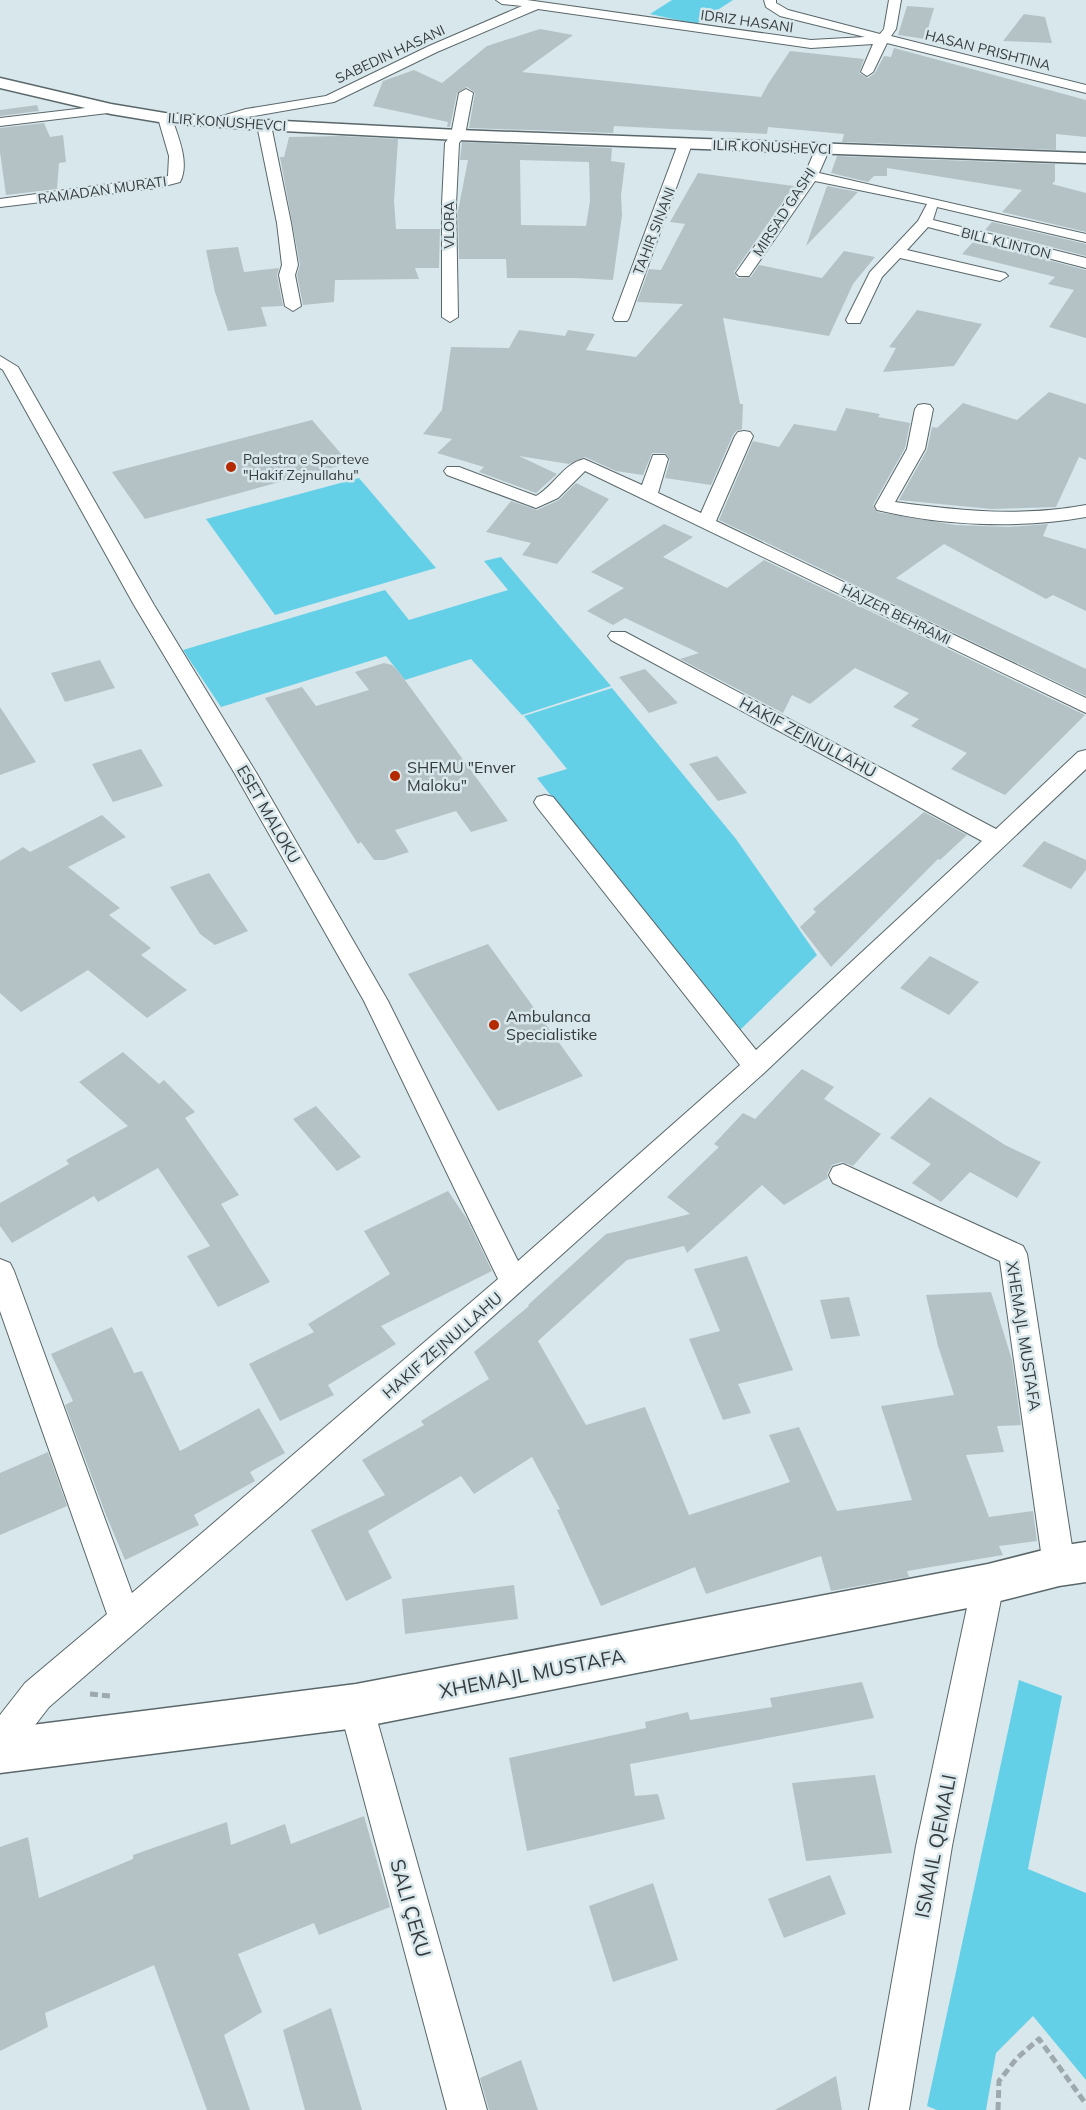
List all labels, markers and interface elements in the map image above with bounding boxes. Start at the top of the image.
street label: IDRIZ HASANI [700,6,794,36]
street label: SABEDIN HASANI [332,21,448,87]
street label: HASAN PRISHTINA [923,26,1053,74]
street label: ILIR KONUSHEVCI [167,109,287,135]
street label: ILIR KONUSHEVCI [712,136,832,158]
street label: MIRSAD GASHI [749,164,819,260]
street label: RAMADAN MURATI [36,172,168,208]
street label: TAHIR SINANI [629,185,679,277]
street label: VLORA [440,201,458,249]
street label: BILL KLINTON [959,223,1053,263]
place label: Palestra e Sporteve "Hakif Zejnullahu" [243,450,369,484]
marker: Palestra e Sporteve "Hakif Zejnullahu" [224,460,238,474]
street label: HAJZER BEHRAMI [838,580,954,648]
street label: HAKIF ZEJNULLAHU [736,692,880,782]
place label: SHFMU "Enver Maloku" [407,757,516,795]
street label: ESET MALOKU [233,761,305,867]
marker: SHFMU "Enver Maloku" [388,769,402,783]
place label: Ambulanca Specialistike [506,1006,597,1044]
marker: Ambulanca Specialistike [487,1018,501,1032]
street label: XHEMAJL MUSTAFA [1002,1260,1046,1412]
street label: HAKIF ZEJNULLAHU [378,1288,506,1402]
street label: XHEMAJL MUSTAFA [437,1643,627,1703]
street label: ISMAIL QEMALI [909,1772,961,1920]
street label: SALI ÇEKU [385,1856,437,1960]

